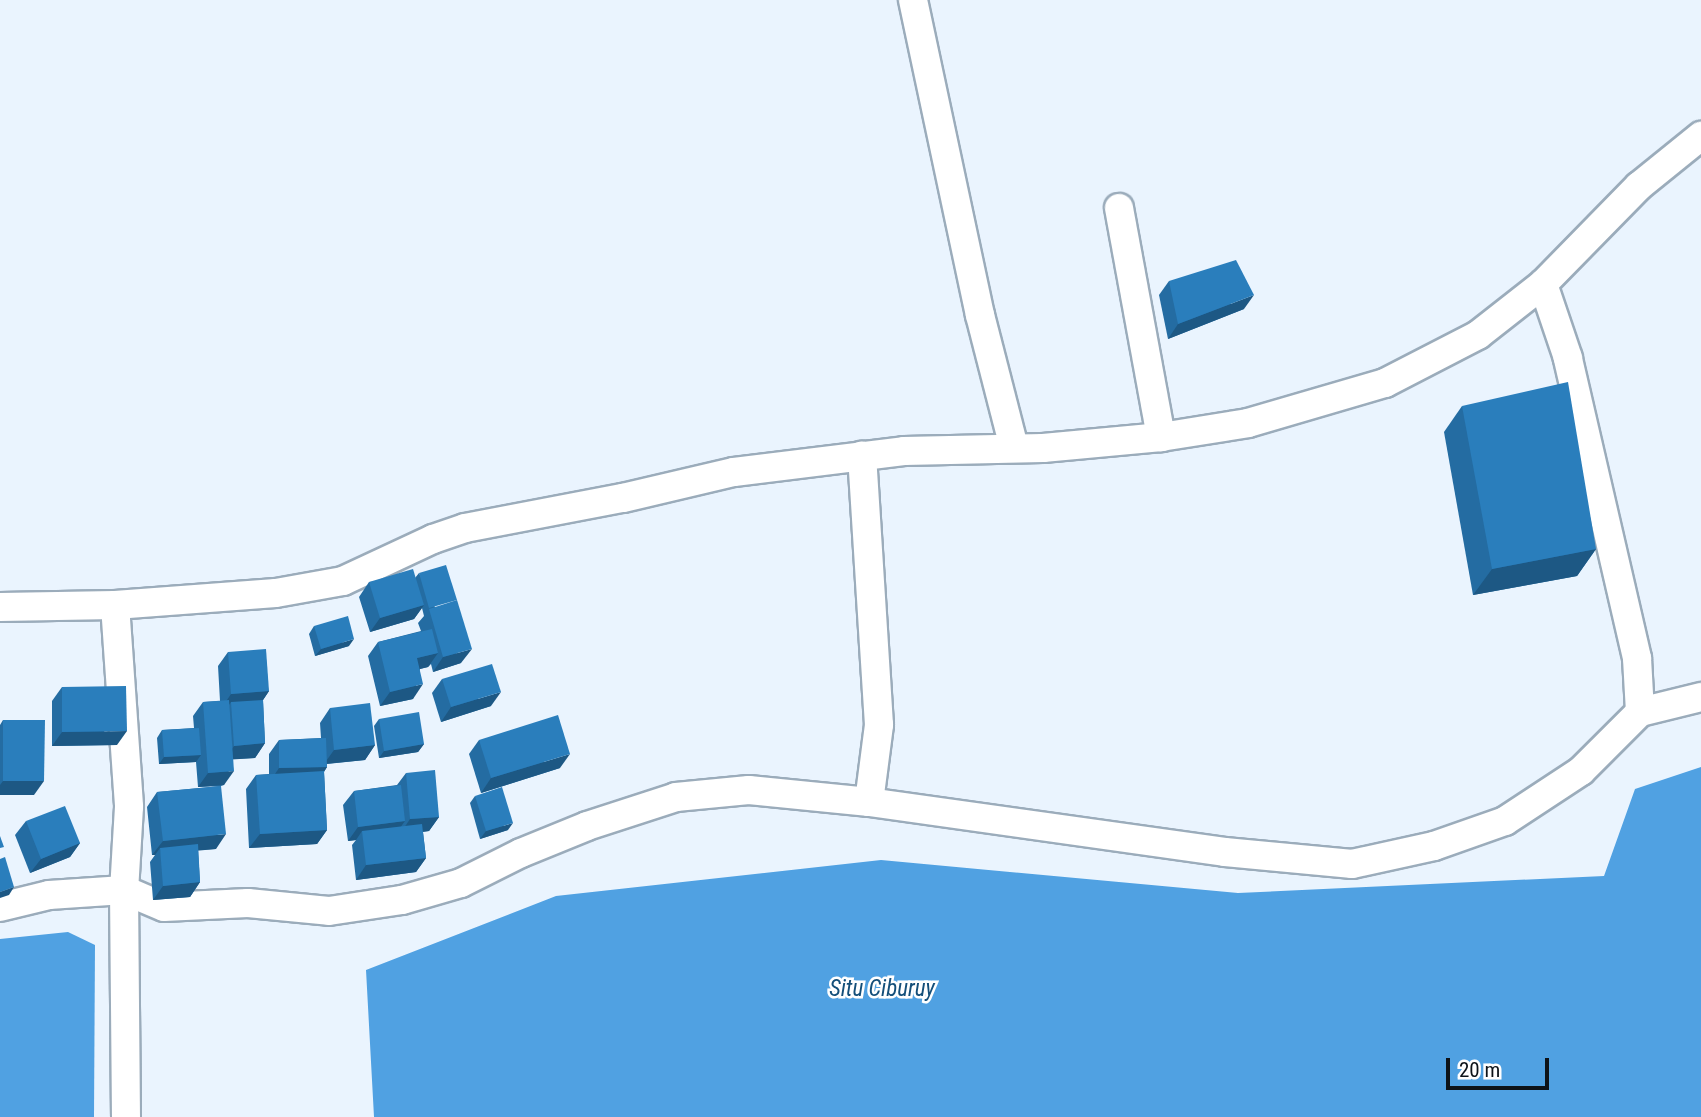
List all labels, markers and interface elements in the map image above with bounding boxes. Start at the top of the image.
water label: Situ Ciburuy [829,975,935,1003]
scale bar [1449,1044,1552,1088]
text: 20 m [1459,1058,1500,1082]

